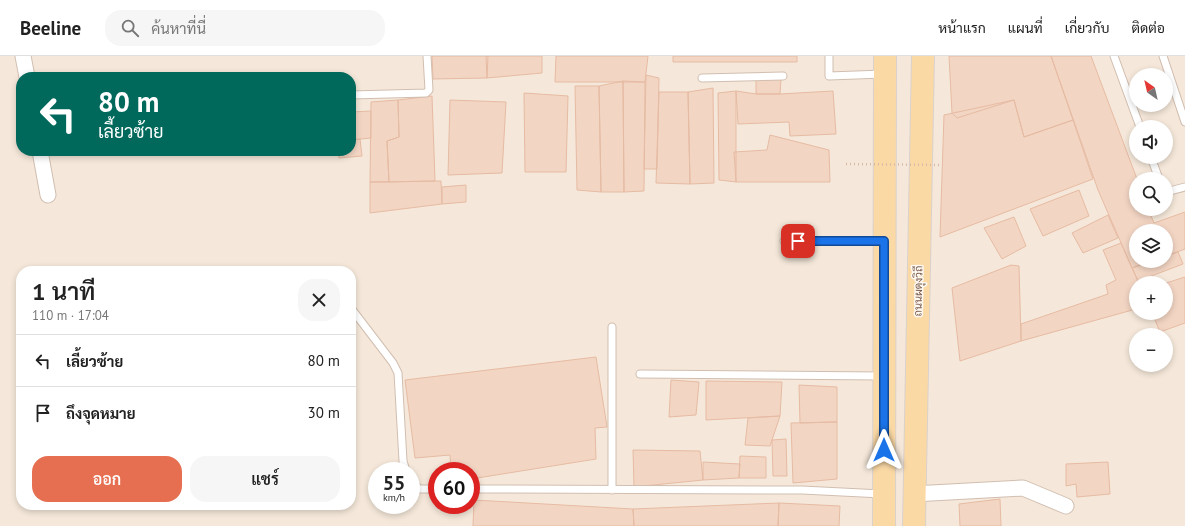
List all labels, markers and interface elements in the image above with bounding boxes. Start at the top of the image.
search box [105,10,385,46]
text: Beeline [20,16,81,40]
icon: search [119,17,141,39]
text: ค้นหาที่นี่ [151,19,206,38]
text: หน้าแรก [938,19,986,37]
text: แผนที่ [1008,19,1043,37]
text: เกี่ยวกับ [1065,19,1109,37]
text: ติดต่อ [1131,19,1165,37]
north arrow [1129,68,1173,112]
map controls [1129,68,1173,372]
text: 80 m [98,83,159,120]
icon: left [32,88,84,140]
text: เลี้ยวซ้าย [98,120,164,143]
button: sound [1129,120,1173,164]
button: search [1129,172,1173,216]
pin [781,224,815,258]
button: layers [1129,224,1173,268]
icon: arrive [787,230,809,252]
street label: ถนนผดุงวิถี [910,265,927,317]
text: 1 นาที [32,276,95,307]
button: + [1129,276,1173,320]
button: close [298,279,340,321]
text: 110 m · 17:04 [32,307,109,324]
button: − [1129,328,1173,372]
icon: left [32,350,54,372]
text: 80 m [307,351,340,370]
text: เลี้ยวซ้าย [66,352,123,371]
icon: arrive [32,402,54,424]
text: 30 m [307,403,340,422]
text: ถึงจุดหมาย [66,404,136,423]
position arrow [863,429,905,471]
button: ออก [32,456,182,502]
button: แชร์ [190,456,340,502]
speed limit sign: 60 [428,462,480,514]
text: 55 [383,470,405,496]
text: km/h [383,491,405,504]

